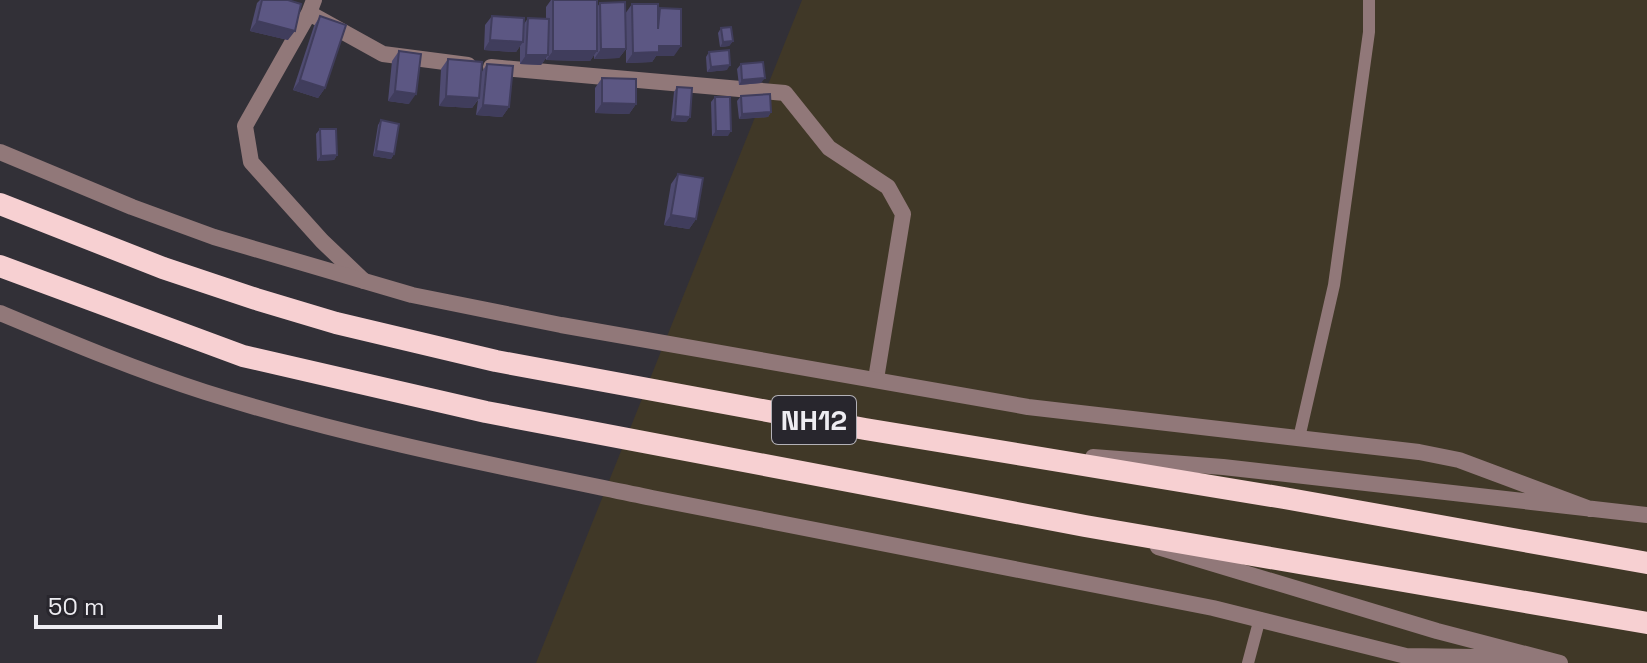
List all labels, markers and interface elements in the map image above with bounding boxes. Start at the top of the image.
road number: NH12 [772,396,856,444]
scale bar [36,579,220,629]
text: 50 m [48,591,105,622]

